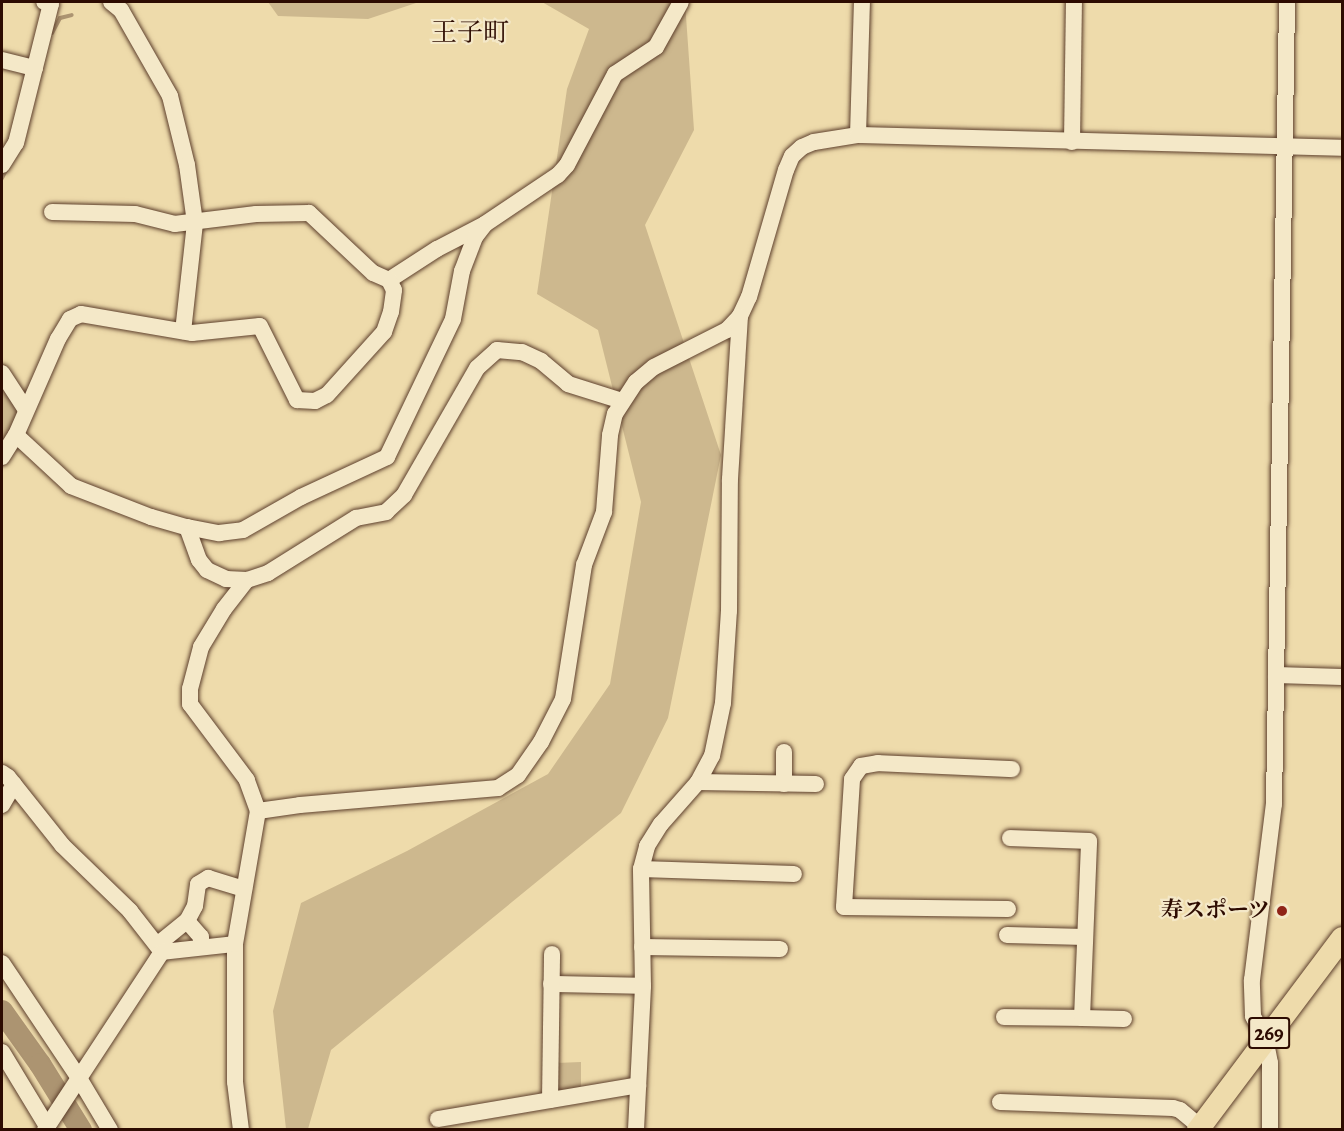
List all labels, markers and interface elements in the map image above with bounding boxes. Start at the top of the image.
district label: 王子町 [431,17,509,49]
place label: 寿スポーツ [1160,898,1270,924]
marker: 寿スポーツ [1275,904,1289,918]
road number: 269 [1248,1015,1290,1051]

